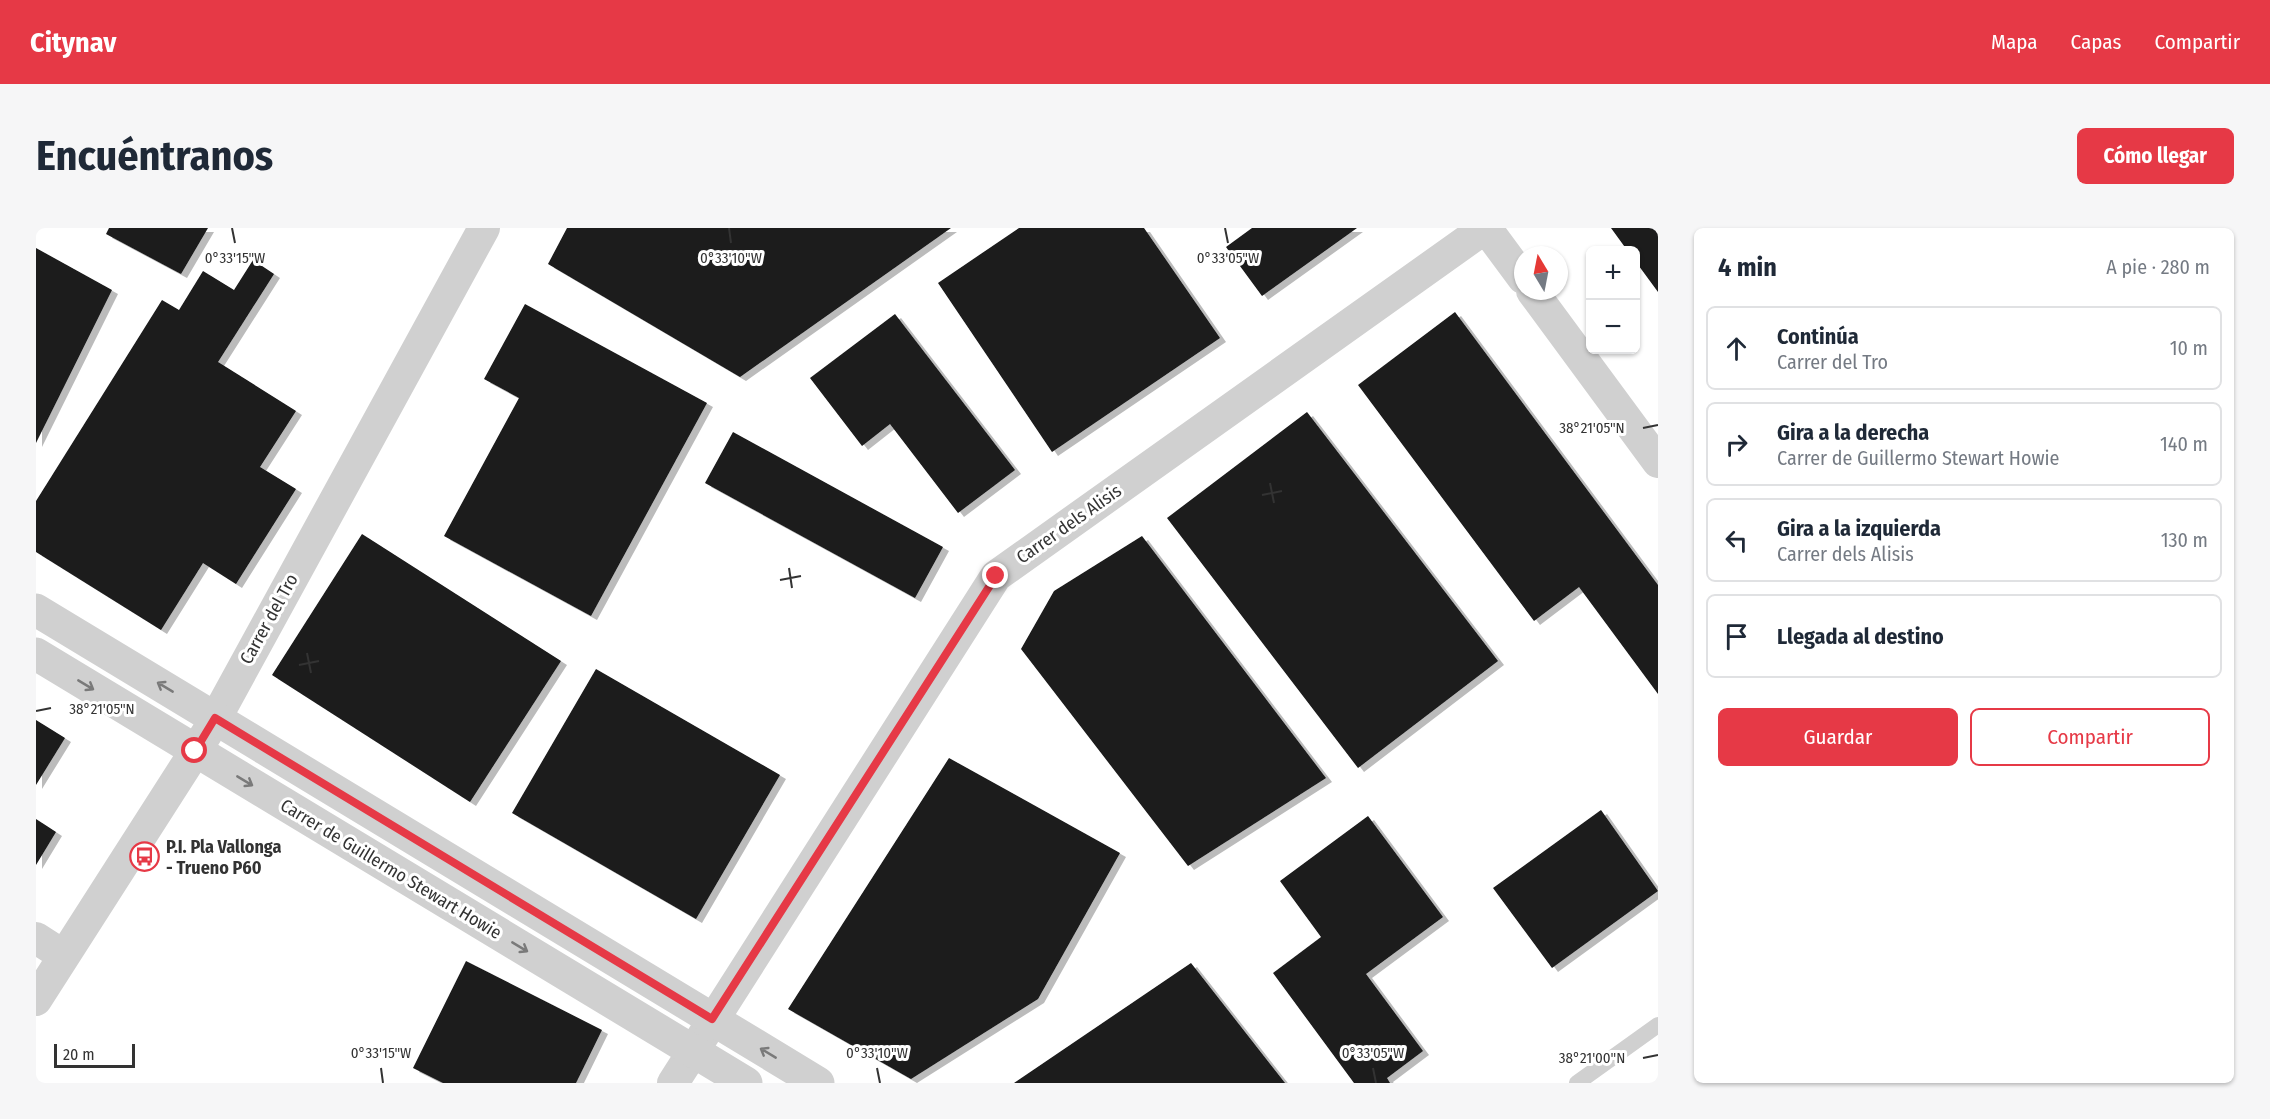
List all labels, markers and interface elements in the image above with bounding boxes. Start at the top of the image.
text: Citynav [30,26,116,59]
text: Mapa [1991,29,2038,55]
text: Capas [2071,29,2121,55]
text: Compartir [2154,29,2240,55]
button: Cómo llegar [2077,128,2234,184]
text: Encuéntranos [36,131,273,181]
north arrow [1514,246,1568,300]
map controls [1586,246,1640,354]
button: + [1586,246,1640,300]
text: 0°33'15"W [205,249,265,267]
text: 0°33'10"W [700,249,762,267]
text: 0°33'05"W [1197,249,1259,267]
text: 4 min [1718,252,1777,283]
text: A pie · 280 m [2106,255,2210,279]
button: − [1586,300,1640,354]
text: Continúa [1777,323,1859,350]
icon: ahead [1720,332,1753,365]
text: 10 m [2170,336,2208,360]
text: Carrer del Tro [1777,350,1888,374]
text: 38°21'05"N [1559,419,1625,437]
text: Gira a la derecha [1777,419,1929,446]
icon: right [1720,428,1753,461]
text: 140 m [2160,432,2208,456]
text: Carrer de Guillermo Stewart Howie [1777,446,2059,470]
street label: Carrer dels Alisis [1012,480,1126,568]
text: Gira a la izquierda [1777,515,1941,542]
icon: left [1720,524,1753,557]
text: 130 m [2161,528,2208,552]
text: Carrer dels Alisis [1777,542,1914,566]
route end [982,562,1008,588]
street label: Carrer del Tro [235,570,303,668]
icon: arrive [1720,620,1753,653]
text: Llegada al destino [1777,623,1944,650]
one-way arrow [77,679,94,691]
one-way arrow [157,681,174,693]
text: 38°21'05"N [69,700,135,718]
button: Guardar [1718,708,1958,766]
button: Compartir [1970,708,2210,766]
route start [181,737,207,763]
one-way arrow [236,775,253,787]
street label: Carrer de Guillermo Stewart Howie [276,794,506,944]
place label: P.I. Pla Vallonga - Trueno P60 [166,836,281,879]
bus stop icon: P.I. Pla Vallonga - Trueno P60 [129,841,161,873]
one-way arrow [511,941,528,953]
scale bar [54,1041,135,1068]
text: 0°33'15"W [351,1044,411,1062]
text: 0°33'10"W [846,1044,908,1062]
text: 0°33'05"W [1342,1044,1404,1062]
text: 20 m [63,1045,94,1064]
one-way arrow [760,1046,777,1058]
text: 38°21'00"N [1559,1049,1625,1067]

